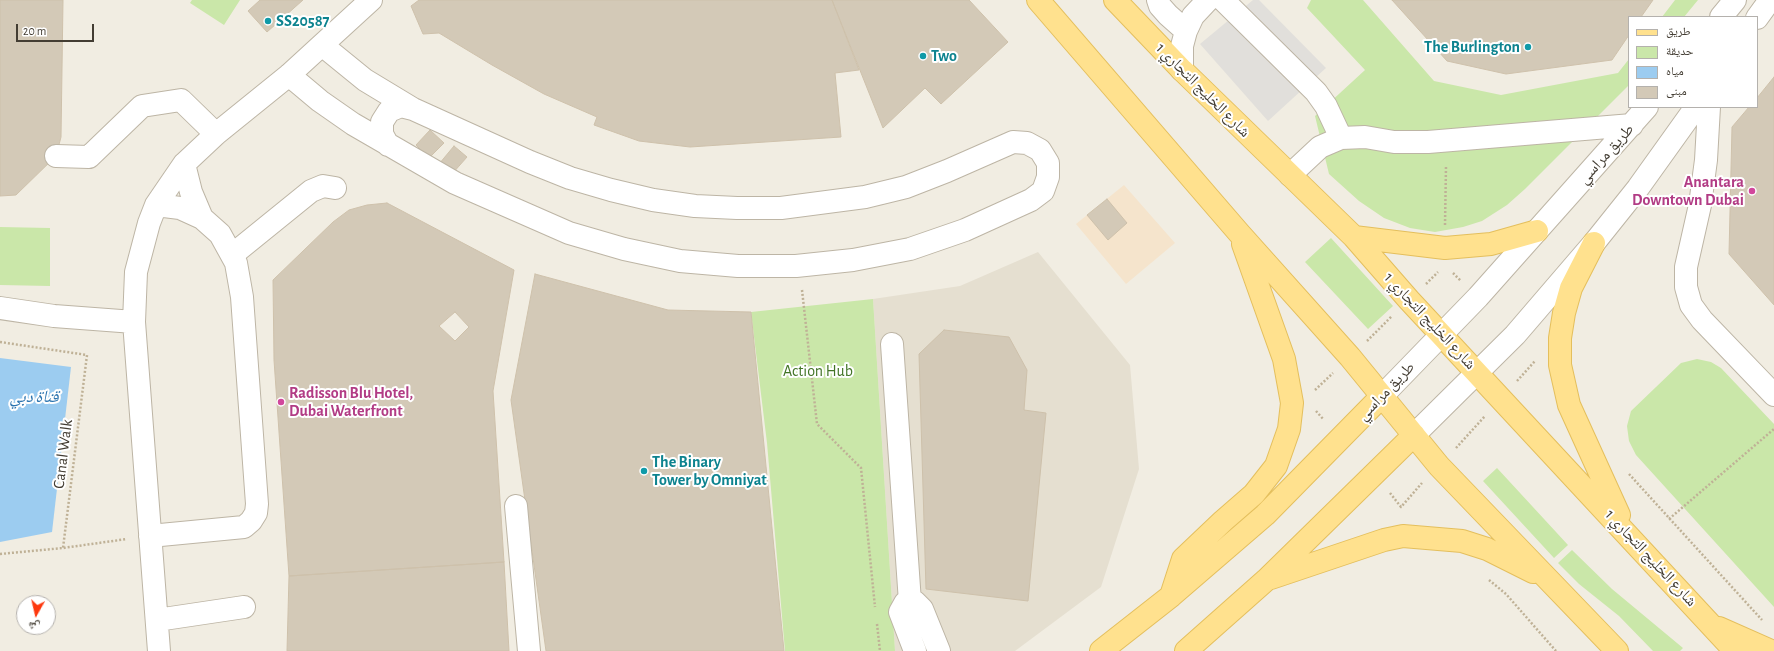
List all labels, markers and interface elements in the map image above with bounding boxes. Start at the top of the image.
place label: SS20587 [276,11,330,31]
scale bar [18,16,96,42]
marker: SS20587 [263,16,273,26]
legend [1628,16,1758,108]
text: 20 m [23,25,46,37]
text: طريق [1666,25,1691,37]
place label: The Burlington [1424,37,1520,57]
street label: شارع الخليج التجاري 1 [1152,39,1254,141]
marker: The Burlington [1523,42,1533,52]
text: حديقة [1666,45,1694,57]
place label: Two [931,46,957,66]
marker: Two [918,51,928,61]
text: مياه [1666,65,1684,77]
text: مبنى [1666,85,1687,97]
street label: طريق مراسي [1574,120,1638,188]
place label: Anantara Downtown Dubai [1632,172,1744,210]
marker: Anantara Downtown Dubai [1747,186,1757,196]
street label: شارع الخليج التجاري 1 [1380,268,1480,374]
street label: طريق مراسي [1353,358,1419,424]
park label: Action Hub [783,361,853,381]
place label: Radisson Blu Hotel, Dubai Waterfront [289,383,413,421]
water label: قناة دبي [9,387,59,407]
marker: Radisson Blu Hotel, Dubai Waterfront [276,397,286,407]
street label: Canal Walk [49,418,77,490]
place label: The Binary Tower by Omniyat [652,452,767,490]
marker: The Binary Tower by Omniyat [639,466,649,476]
street label: شارع الخليج التجاري 1 [1601,505,1701,611]
north arrow [16,595,56,635]
text: ش [28,620,41,633]

